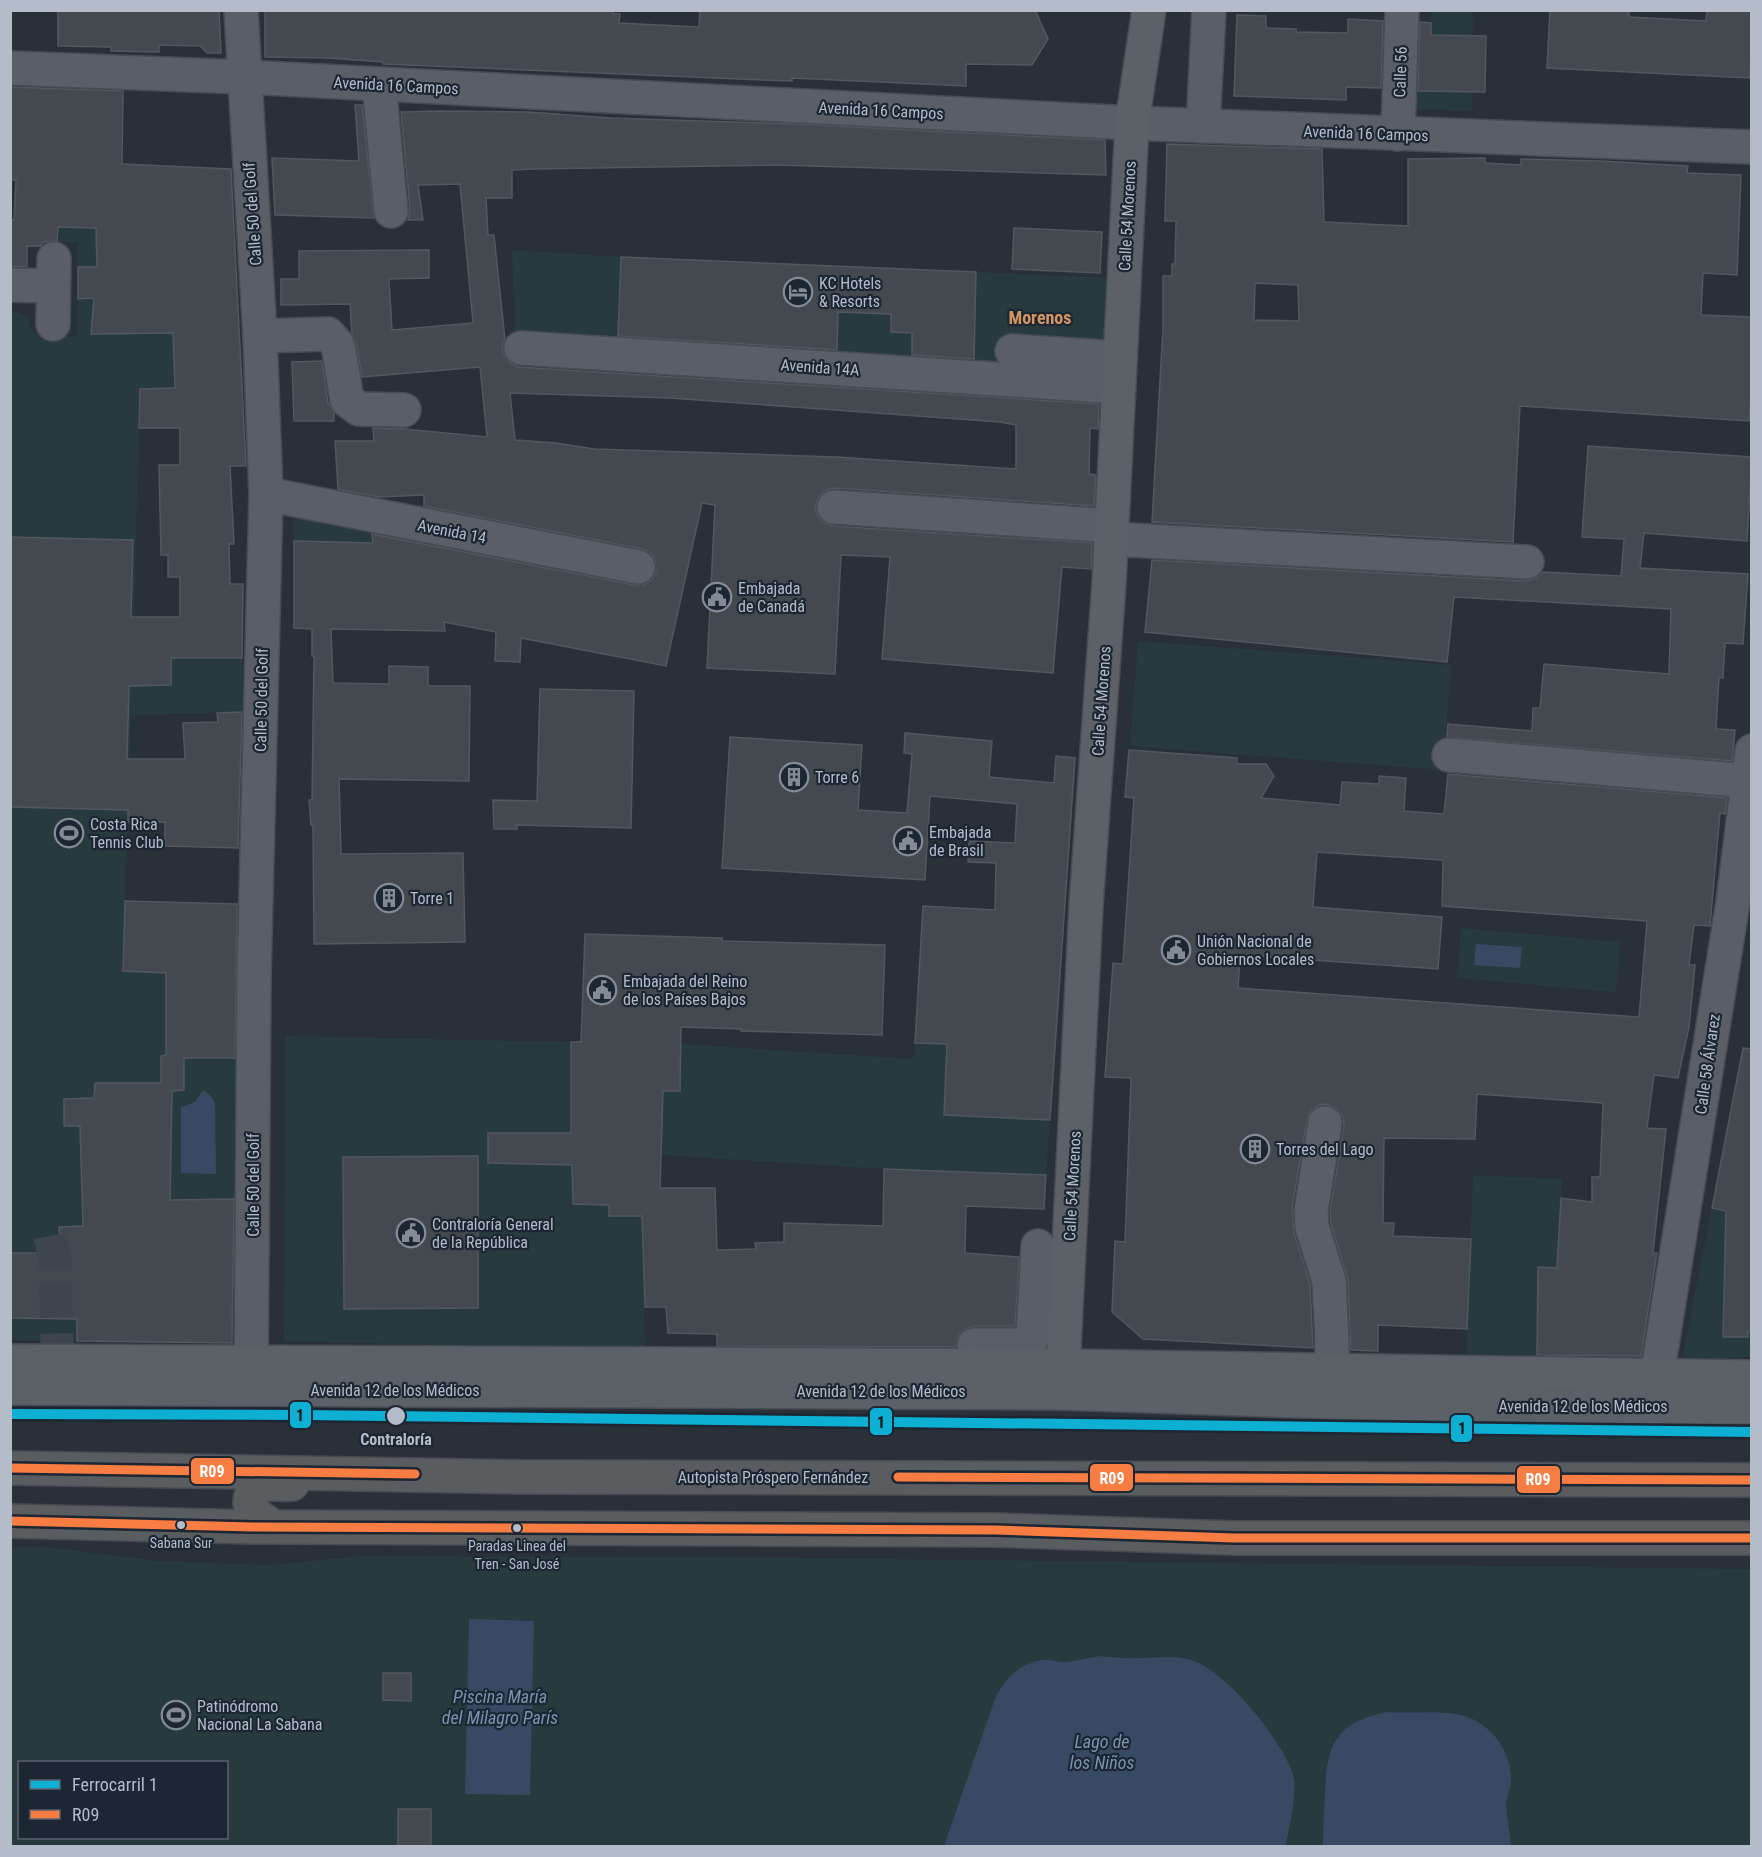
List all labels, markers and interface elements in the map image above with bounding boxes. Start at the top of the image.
street label: Calle 56 [1390,46,1411,98]
street label: Avenida 16 Campos [333,73,459,98]
street label: Avenida 16 Campos [818,98,944,123]
street label: Avenida 16 Campos [1303,122,1429,145]
street label: Calle 54 Morenos [1115,161,1140,272]
street label: Calle 50 del Golf [239,162,266,266]
place label: KC Hotels & Resorts [819,274,881,311]
hotel icon: KC Hotels & Resorts [782,276,814,308]
district label: Morenos [1009,307,1072,328]
street label: Avenida 14A [780,355,860,380]
street label: Avenida 14 [416,516,488,547]
place label: Embajada de Canadá [738,579,805,616]
public building icon: Embajada de Canadá [701,581,733,613]
street label: Calle 54 Morenos [1088,645,1115,757]
street label: Calle 50 del Golf [251,648,272,752]
building icon: Torre 6 [778,761,810,793]
place label: Torre 6 [815,768,859,787]
place label: Costa Rica Tennis Club [90,815,164,852]
sports icon: Costa Rica Tennis Club [53,817,85,849]
place label: Embajada de Brasil [929,823,991,860]
public building icon: Embajada de Brasil [892,825,924,857]
building icon: Torre 1 [373,882,405,914]
place label: Torre 1 [410,889,454,908]
place label: Unión Nacional de Gobiernos Locales [1197,932,1314,969]
public building icon: Unión Nacional de Gobiernos Locales [1160,934,1192,966]
place label: Embajada del Reino de los Países Bajos [623,972,747,1009]
public building icon: Embajada del Reino de los Países Bajos [586,974,618,1006]
street label: Calle 58 Álvarez [1691,1013,1724,1116]
street label: Calle 54 Morenos [1060,1131,1085,1242]
street label: Calle 50 del Golf [244,1133,263,1237]
building icon: Torres del Lago [1239,1133,1271,1165]
place label: Torres del Lago [1276,1140,1374,1159]
place label: Contraloría General de la República [432,1215,554,1252]
public building icon: Contraloría General de la República [395,1217,427,1249]
street label: Avenida 12 de los Médicos [311,1381,479,1400]
street label: Avenida 12 de los Médicos [797,1382,965,1401]
street label: Avenida 12 de los Médicos [1499,1397,1667,1416]
line badge: 1 [289,1401,312,1429]
marker: Contraloría [385,1405,407,1427]
text: 1 [296,1406,304,1425]
line badge: 1 [869,1407,893,1436]
text: 1 [877,1413,885,1432]
line badge: 1 [1450,1414,1473,1443]
text: 1 [1458,1419,1466,1438]
place label: Contraloría [360,1430,432,1449]
line badge: R09 [190,1457,235,1485]
text: R09 [199,1462,225,1481]
line badge: R09 [1089,1463,1134,1492]
line badge: R09 [1516,1465,1561,1494]
street label: Autopista Próspero Fernández [678,1468,868,1487]
text: R09 [1099,1469,1125,1488]
text: R09 [1525,1470,1551,1489]
marker: Sabana Sur [175,1519,187,1531]
marker: Paradas Linea del Tren - San José [511,1522,523,1534]
place label: Sabana Sur [150,1535,212,1551]
place label: Paradas Linea del Tren - San José [468,1538,566,1572]
water label: Piscina María del Milagro París [442,1686,558,1728]
place label: Patinódromo Nacional La Sabana [197,1697,322,1734]
sports icon: Patinódromo Nacional La Sabana [160,1699,192,1731]
water label: Lago de los Niños [1070,1731,1134,1773]
legend [18,1761,228,1839]
text: Ferrocarril 1 [72,1774,158,1795]
text: R09 [72,1804,99,1825]

